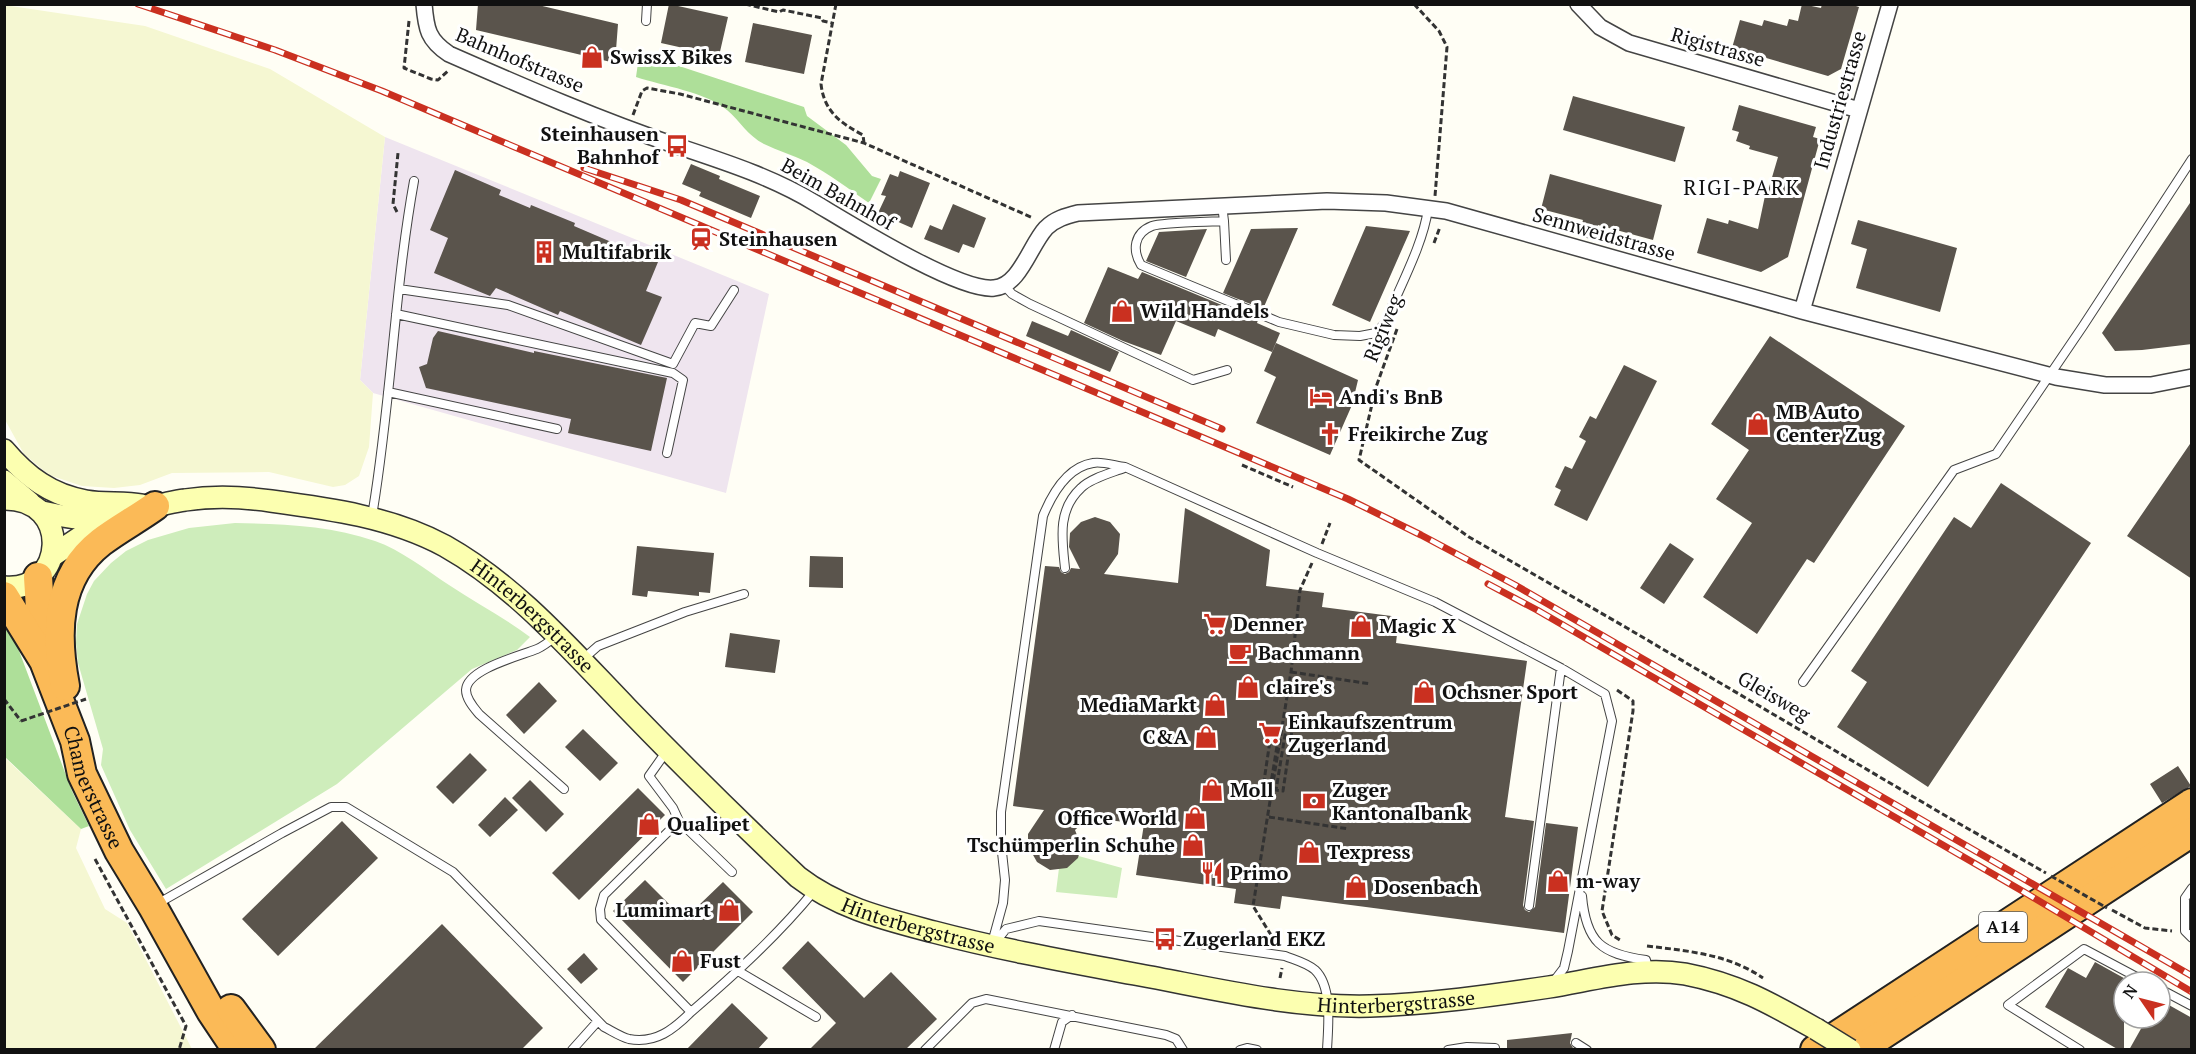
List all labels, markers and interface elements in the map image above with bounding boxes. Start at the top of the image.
street label: Bahnhofstrasse [452,20,588,99]
street label: Rigistrasse [1668,20,1768,73]
street label: Industriestrasse [1807,28,1872,172]
place label: SwissX Bikes [610,43,732,70]
shop icon: SwissX Bikes [579,44,605,70]
place label: Steinhausen Bahnhof [541,120,661,170]
bus stop icon: Steinhausen Bahnhof [664,133,690,159]
street label: Beim Bahnhof [777,151,901,237]
district label: RIGI-PARK [1683,173,1801,201]
street label: Sennweidstrasse [1530,200,1679,267]
place label: Steinhausen [719,225,838,252]
station icon: Steinhausen [688,226,714,252]
place label: Multifabrik [562,238,672,265]
building icon: Multifabrik [531,239,557,265]
street label: Rigiweg [1357,290,1408,365]
place label: Wild Handels [1140,297,1269,324]
shop icon: Wild Handels [1109,298,1135,324]
place label: Andi's BnB [1339,383,1443,410]
hotel icon: Andi's BnB [1308,384,1334,410]
place label: MB Auto Center Zug [1776,398,1882,448]
shop icon: MB Auto Center Zug [1745,411,1771,437]
place label: Freikirche Zug [1348,420,1488,447]
church icon: Freikirche Zug [1317,421,1343,447]
street label: Hinterbergstrasse [466,552,600,678]
place label: Denner [1233,610,1304,637]
supermarket icon: Denner [1202,611,1228,637]
place label: Magic X [1379,612,1457,639]
shop icon: Magic X [1348,613,1374,639]
place label: Bachmann [1258,639,1360,666]
cafe icon: Bachmann [1227,640,1253,666]
street label: Gleisweg [1733,664,1816,727]
place label: claire's [1266,673,1332,700]
shop icon: claire's [1235,674,1261,700]
place label: Ochsner Sport [1442,678,1578,705]
shop icon: Ochsner Sport [1411,679,1437,705]
place label: MediaMarkt [1080,691,1197,718]
shop icon: MediaMarkt [1202,692,1228,718]
place label: Einkaufszentrum Zugerland [1288,708,1453,758]
supermarket icon: Einkaufszentrum Zugerland [1257,720,1283,746]
street label: Chamerstrasse [57,721,130,853]
place label: C&A [1142,723,1188,750]
shop icon: C&A [1193,724,1219,750]
place label: Moll [1230,776,1274,803]
place label: Zuger Kantonalbank [1332,776,1469,826]
shop icon: Moll [1199,777,1225,803]
bank icon: Zuger Kantonalbank [1301,788,1327,814]
place label: Office World [1058,804,1177,831]
shop icon: Office World [1182,805,1208,831]
place label: Qualipet [667,810,750,837]
shop icon: Qualipet [636,811,662,837]
place label: Tschümperlin Schuhe [967,831,1175,858]
shop icon: Tschümperlin Schuhe [1180,832,1206,858]
place label: Texpress [1327,838,1410,865]
shop icon: Texpress [1296,839,1322,865]
place label: Primo [1230,859,1288,886]
restaurant icon: Primo [1199,860,1225,886]
place label: m-way [1576,867,1640,894]
shop icon: m-way [1545,868,1571,894]
place label: Dosenbach [1374,873,1479,900]
shop icon: Dosenbach [1343,874,1369,900]
street label: Hinterbergstrasse [838,890,998,959]
place label: Lumimart [616,896,711,923]
shop icon: Lumimart [716,897,742,923]
road number: A14 [1979,912,2027,942]
place label: Zugerland EKZ [1183,925,1325,952]
bus stop icon: Zugerland EKZ [1152,926,1178,952]
place label: Fust [700,947,741,974]
shop icon: Fust [669,948,695,974]
north arrow [2112,970,2172,1030]
text: N [2117,980,2142,1003]
street label: Hinterbergstrasse [1316,983,1477,1019]

